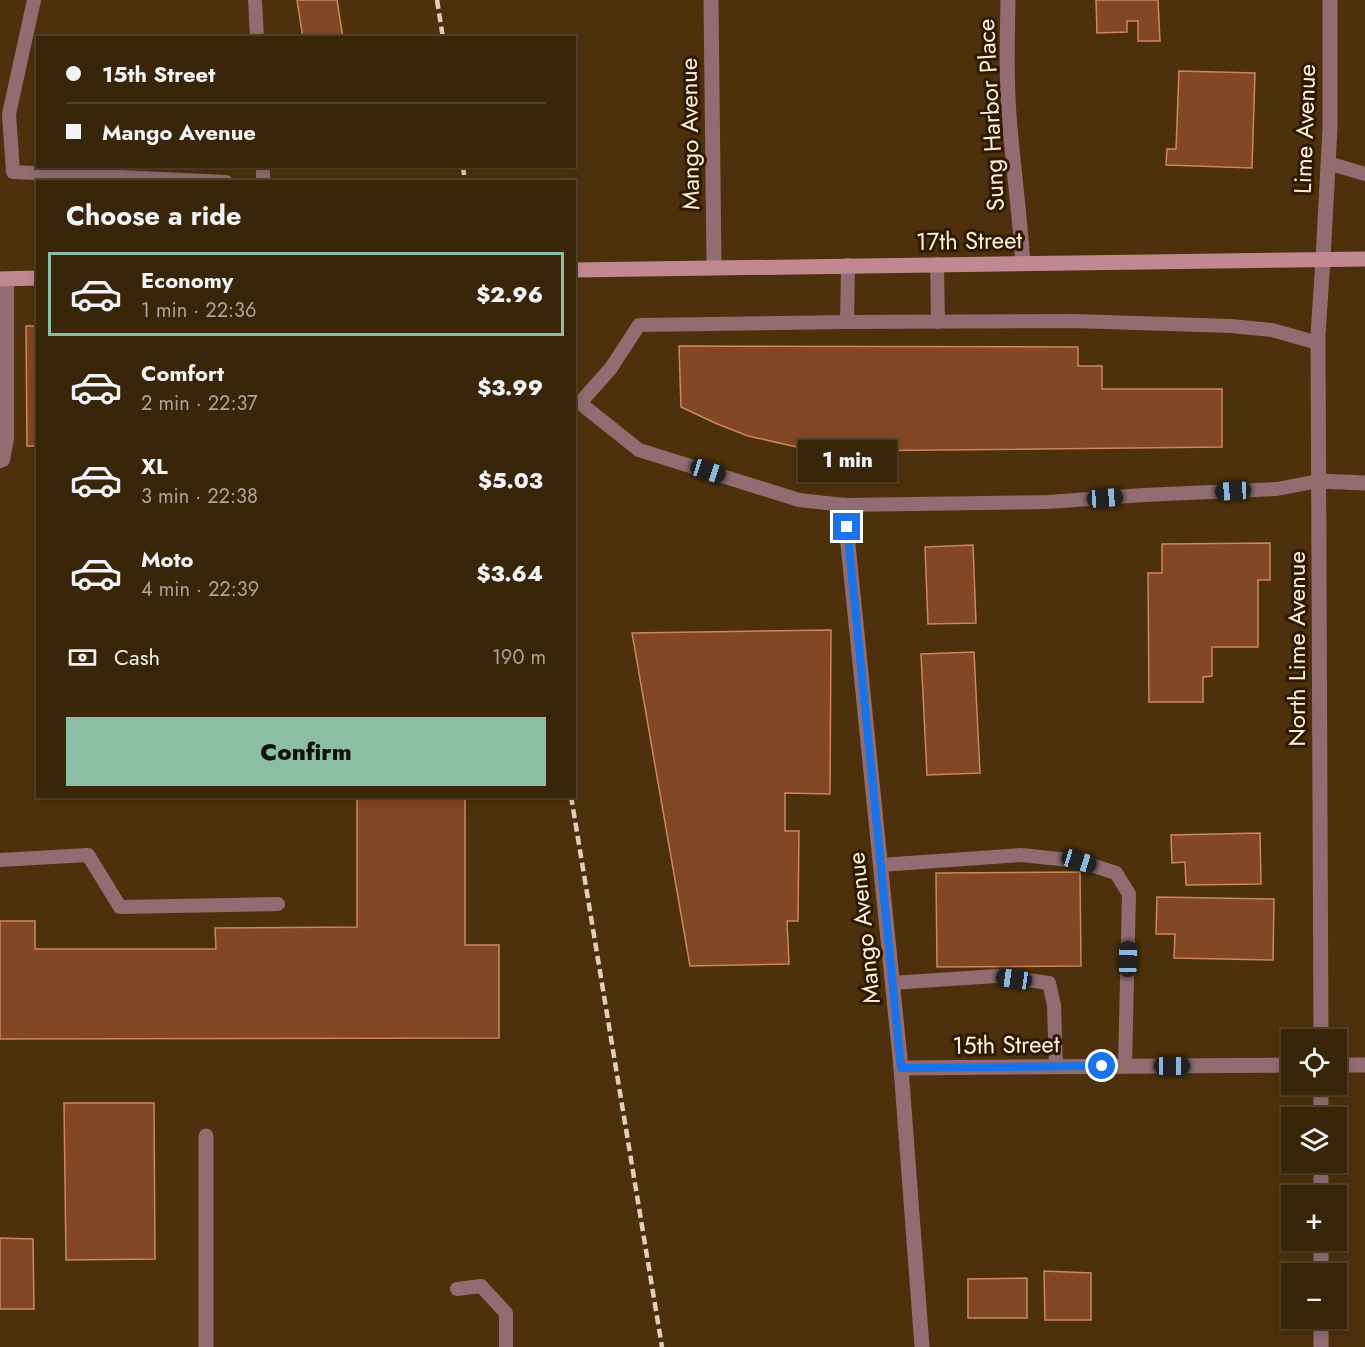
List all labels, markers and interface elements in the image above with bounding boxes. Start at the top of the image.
street label: Sung Harbor Place [968,18,1013,212]
text: 15th Street [102,58,215,90]
street label: Mango Avenue [671,58,708,210]
street label: Lime Avenue [1285,63,1324,195]
text: Mango Avenue [102,116,256,148]
text: Choose a ride [66,196,241,235]
street label: 17th Street [916,222,1023,259]
text: Economy [141,264,233,296]
icon: car [69,267,123,321]
text: $2.96 [476,278,543,310]
text: 1 min · 22:36 [141,296,257,325]
text: Comfort [141,357,224,389]
icon: car [69,360,123,414]
text: $3.99 [477,371,543,403]
text: 2 min · 22:37 [141,389,258,418]
callout: 1 min [798,440,896,482]
text: 1 min [822,446,873,475]
text: XL [141,450,168,482]
icon: car [69,453,123,507]
car [688,457,728,485]
text: $5.03 [478,464,543,496]
car [1215,481,1251,501]
text: 3 min · 22:38 [141,482,258,511]
car [1086,488,1124,508]
route end [833,513,860,540]
text: Moto [141,543,194,575]
icon: car [69,546,123,600]
street label: North Lime Avenue [1279,551,1314,747]
text: $3.64 [477,557,543,589]
text: 4 min · 22:39 [141,575,259,604]
icon: cash [66,641,99,674]
text: Cash [114,641,160,673]
text: 190 m [492,643,546,672]
button: Confirm [66,717,546,786]
car [1059,847,1099,875]
street label: Mango Avenue [838,850,889,1006]
car [1119,941,1137,977]
car [995,968,1033,990]
street label: 15th Street [952,1026,1060,1063]
map controls [1281,1029,1347,1329]
button: locate [1281,1029,1347,1095]
route start [1088,1052,1115,1079]
car [1154,1057,1190,1075]
button: layers [1281,1107,1347,1173]
button: + [1281,1185,1347,1251]
button: − [1281,1263,1347,1329]

